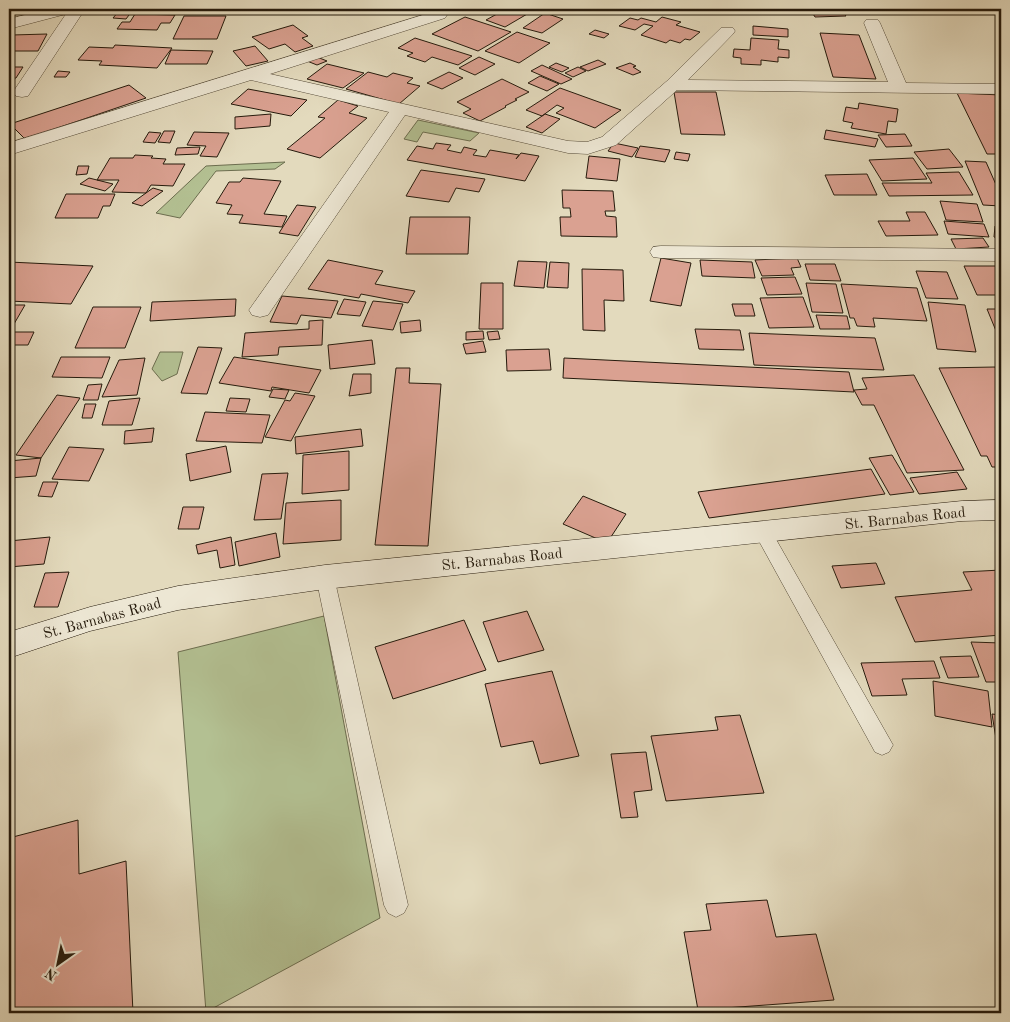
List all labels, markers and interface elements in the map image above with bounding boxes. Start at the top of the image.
street label: St. Barnabas Road [844,506,967,533]
street label: St. Barnabas Road [441,547,564,574]
street label: St. Barnabas Road [42,596,163,642]
north arrow [32,940,82,990]
text: N [43,965,60,983]

